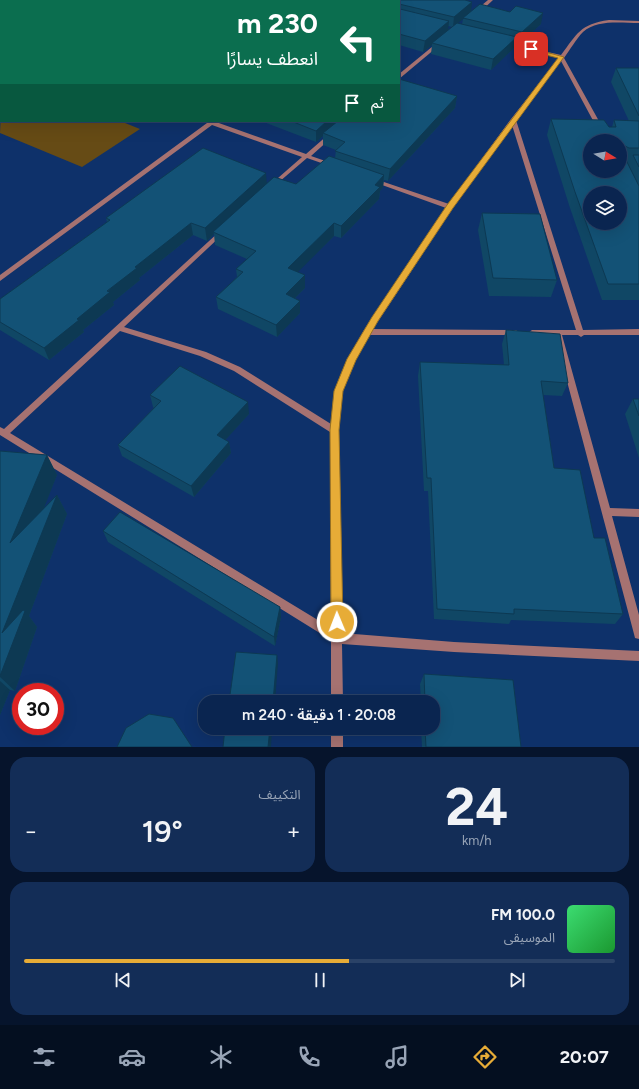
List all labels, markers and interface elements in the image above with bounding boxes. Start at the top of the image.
text: 230 m [237,6,318,40]
icon: left [332,16,384,68]
pin [514,32,548,66]
icon: arrive [520,38,542,60]
text: انعطف يسارًا [226,48,318,70]
icon: arrive [341,92,363,114]
text: ثم [371,94,384,112]
north arrow [583,134,627,178]
map controls [583,134,627,230]
button: layers [583,186,627,230]
position arrow [316,601,358,643]
speed limit sign: 30 [12,683,64,735]
text: 20:08 · 1 دقيقة · 240 m [242,706,396,724]
text: 24 [445,776,508,838]
text: التكييف [259,787,301,802]
text: 19° [142,813,183,850]
text: − [24,818,38,845]
text: + [287,818,300,845]
text: km/h [462,833,492,848]
text: 100.0 FM [491,906,555,924]
text: الموسيقى [504,930,555,945]
icon: previous [112,969,134,991]
icon: pause [309,969,331,991]
icon: next [506,969,528,991]
icon: filters [30,1043,58,1071]
icon: car [118,1043,146,1071]
icon: climate [207,1043,235,1071]
icon: phone [295,1043,323,1071]
icon: music [383,1043,411,1071]
icon: directions [471,1043,499,1071]
text: 20:07 [560,1046,609,1068]

